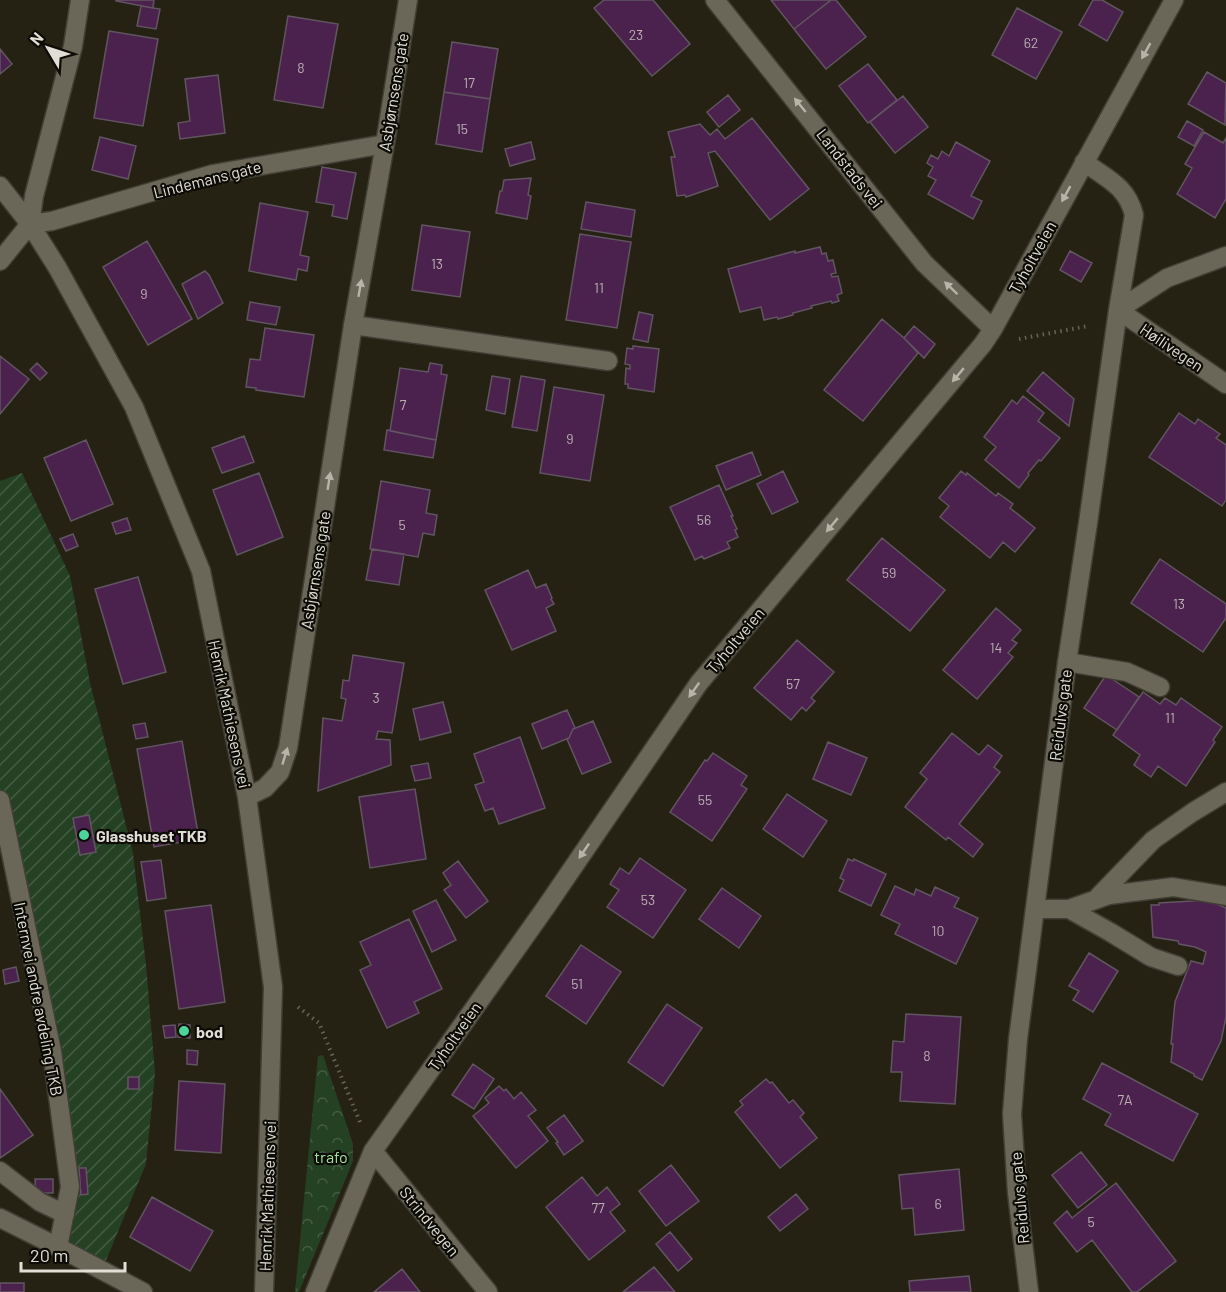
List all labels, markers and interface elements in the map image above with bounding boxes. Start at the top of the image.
north arrow [18,18,78,78]
house number: 23 [629,26,643,43]
text: N [25,28,47,48]
street label: Asbjørnsens gate [374,31,412,153]
house number: 62 [1024,34,1038,51]
one-way arrow [1141,43,1151,60]
house number: 8 [297,59,305,76]
house number: 17 [463,74,475,91]
one-way arrow [795,98,807,113]
house number: 15 [456,120,468,137]
street label: Landstads vei [813,124,887,212]
street label: Lindemans gate [151,156,263,202]
one-way arrow [1061,186,1071,203]
street label: Tyholtveien [1004,218,1060,296]
house number: 13 [431,255,443,272]
one-way arrow [355,279,364,298]
house number: 11 [594,279,604,296]
one-way arrow [943,281,958,295]
house number: 9 [140,285,148,302]
street label: Høilivegen [1137,319,1207,375]
one-way arrow [951,367,964,383]
house number: 7 [400,396,407,413]
house number: 9 [566,430,574,447]
one-way arrow [324,471,333,490]
street label: Asbjørnsens gate [296,509,334,631]
house number: 56 [697,511,711,528]
house number: 5 [398,516,406,533]
one-way arrow [826,517,839,532]
house number: 59 [882,564,896,581]
house number: 13 [1173,595,1185,612]
street label: Tyholtveien [702,603,768,677]
street label: Henrik Mathiesens vei [205,638,255,790]
house number: 14 [990,639,1002,656]
street label: Reidulvs gate [1045,668,1075,762]
house number: 57 [786,675,800,692]
one-way arrow [688,682,700,698]
house number: 3 [372,689,380,706]
house number: 11 [1165,709,1175,726]
one-way arrow [281,747,290,765]
house number: 55 [698,791,712,808]
place label: Glasshuset TKB [96,826,207,845]
marker: Glasshuset TKB [77,828,91,842]
one-way arrow [578,843,590,859]
house number: 53 [641,891,655,908]
street label: Internvei andre avdeling TKB [11,901,67,1097]
house number: 10 [932,922,944,939]
house number: 51 [571,975,583,992]
street label: Tyholtveien [423,998,485,1074]
place label: bod [196,1022,223,1041]
marker: bod [177,1024,191,1038]
house number: 8 [923,1047,931,1064]
house number: 7A [1117,1091,1133,1108]
street label: Henrik Mathiesens vei [255,1120,279,1272]
park label: trafo [314,1147,348,1166]
street label: Reidulvs gate [1006,1151,1032,1245]
street label: Strindvegen [396,1182,464,1260]
house number: 6 [934,1195,942,1212]
house number: 77 [591,1199,605,1216]
house number: 5 [1087,1213,1095,1230]
scale bar [21,1235,124,1273]
text: 20 m [30,1244,68,1266]

